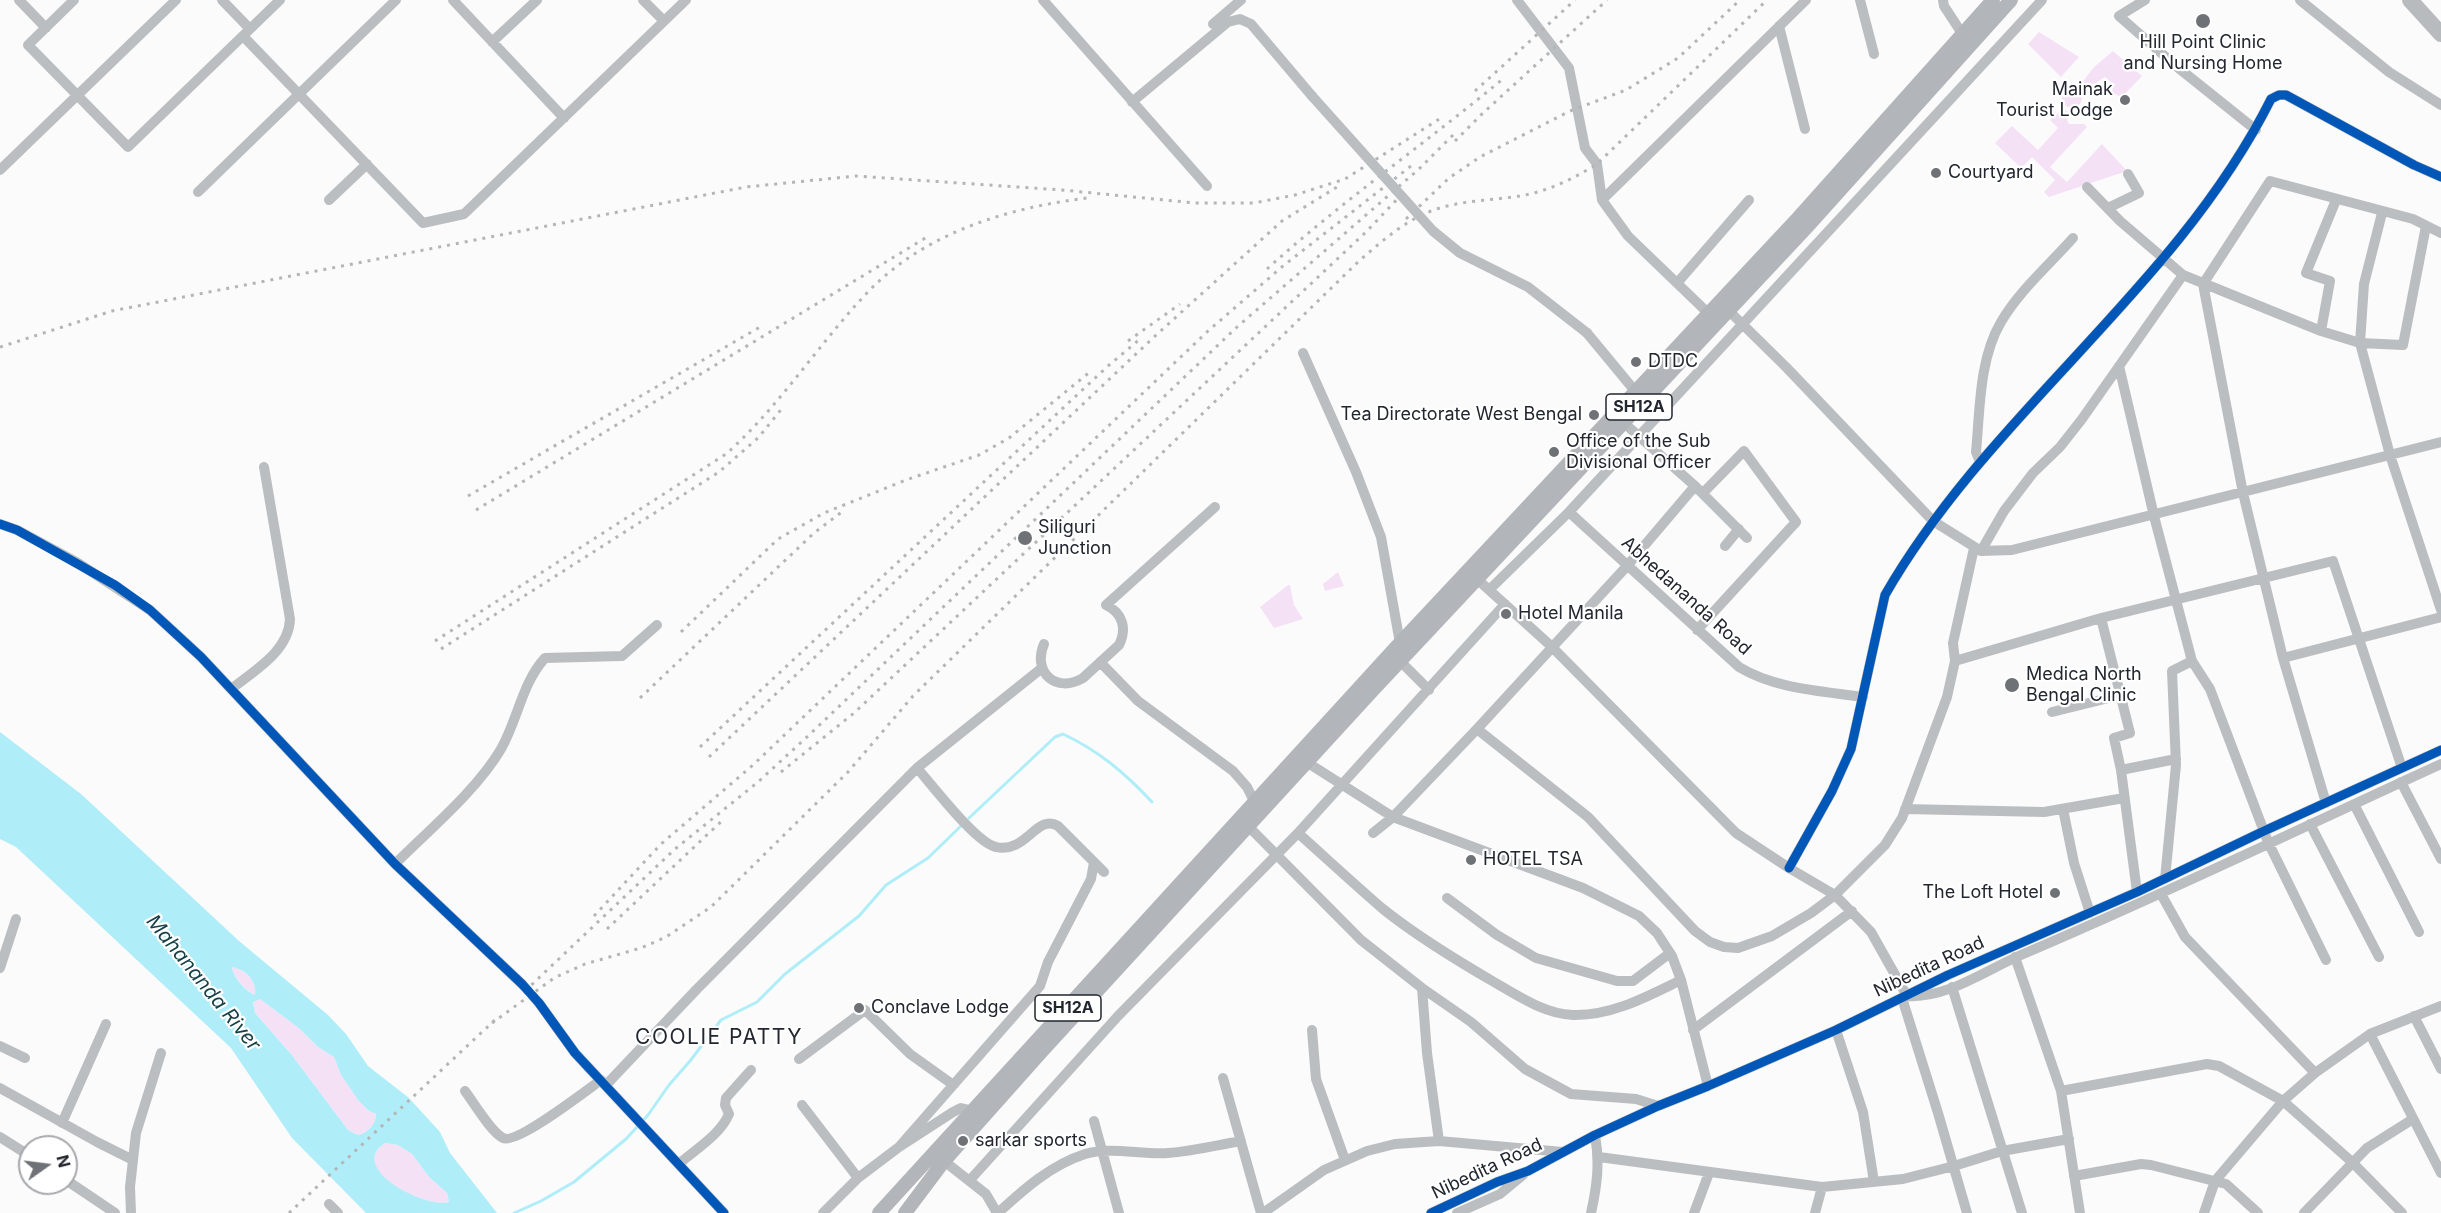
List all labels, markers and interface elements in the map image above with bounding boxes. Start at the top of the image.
marker: Hill Point Clinic and Nursing Home [2194,12,2212,30]
place label: Hill Point Clinic and Nursing Home [2124,32,2282,74]
place label: Mainak Tourist Lodge [1996,79,2113,122]
marker: Mainak Tourist Lodge [2118,93,2132,107]
place label: Courtyard [1948,162,2034,184]
marker: Courtyard [1929,166,1943,180]
place label: DTDC [1648,351,1698,373]
marker: DTDC [1629,355,1643,369]
road number: SH12A [1606,394,1672,420]
place label: Tea Directorate West Bengal [1341,404,1582,426]
marker: Tea Directorate West Bengal [1587,408,1601,422]
place label: Office of the Sub Divisional Officer [1566,431,1711,474]
marker: Office of the Sub Divisional Officer [1547,445,1561,459]
place label: Siliguri Junction [1038,517,1112,560]
marker: Siliguri Junction [1016,529,1034,547]
street label: Abhedananda Road [1617,532,1755,660]
place label: Hotel Manila [1518,603,1624,625]
marker: Hotel Manila [1499,607,1513,621]
place label: Medica North Bengal Clinic [2026,664,2142,706]
marker: Medica North Bengal Clinic [2003,676,2021,694]
place label: HOTEL TSA [1483,849,1583,871]
marker: HOTEL TSA [1464,853,1478,867]
place label: The Loft Hotel [1922,882,2043,904]
marker: The Loft Hotel [2048,886,2062,900]
water label: Mahananda River [141,910,265,1056]
street label: Nibedita Road [1870,932,1988,1002]
road number: SH12A [1035,995,1101,1021]
place label: Conclave Lodge [871,997,1009,1019]
marker: Conclave Lodge [852,1001,866,1015]
district label: COOLIE PATTY [635,1025,803,1051]
place label: sarkar sports [975,1130,1087,1152]
marker: sarkar sports [956,1134,970,1148]
street label: Nibedita Road [1428,1134,1546,1204]
north arrow [18,1135,78,1195]
text: N [52,1153,75,1169]

